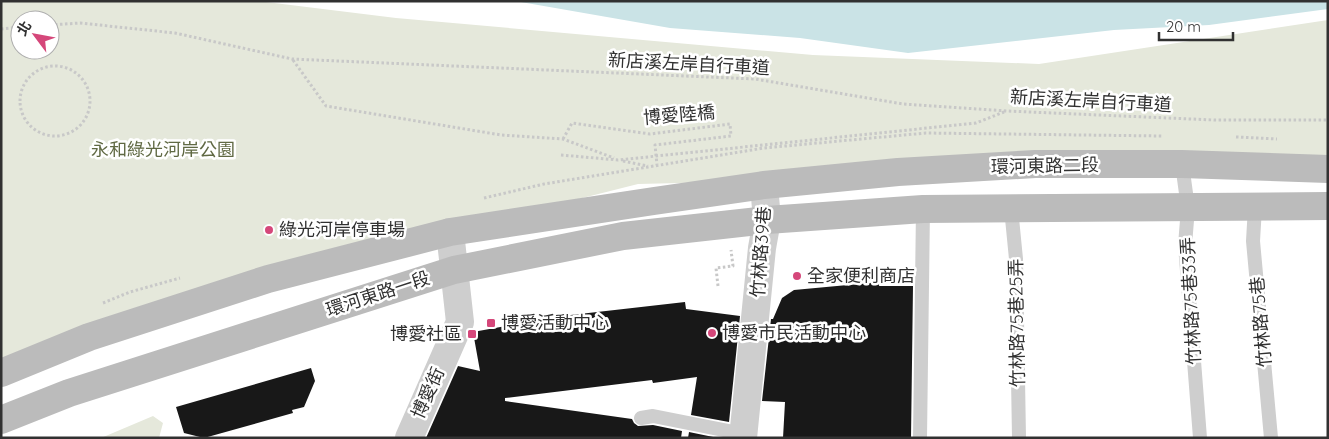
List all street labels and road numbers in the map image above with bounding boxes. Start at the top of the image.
street label: 新店溪左岸自行車道 [608,48,771,79]
street label: 新店溪左岸自行車道 [1010,85,1173,116]
street label: 博愛陸橋 [642,100,716,129]
street label: 環河東路二段 [991,153,1099,178]
street label: 竹林路39巷 [746,206,775,298]
street label: 竹林路75巷33弄 [1176,237,1205,366]
street label: 竹林路75巷25弄 [1004,258,1029,388]
street label: 環河東路一段 [323,266,433,321]
street label: 竹林路75巷 [1245,276,1276,368]
street label: 博愛街 [406,363,449,422]

